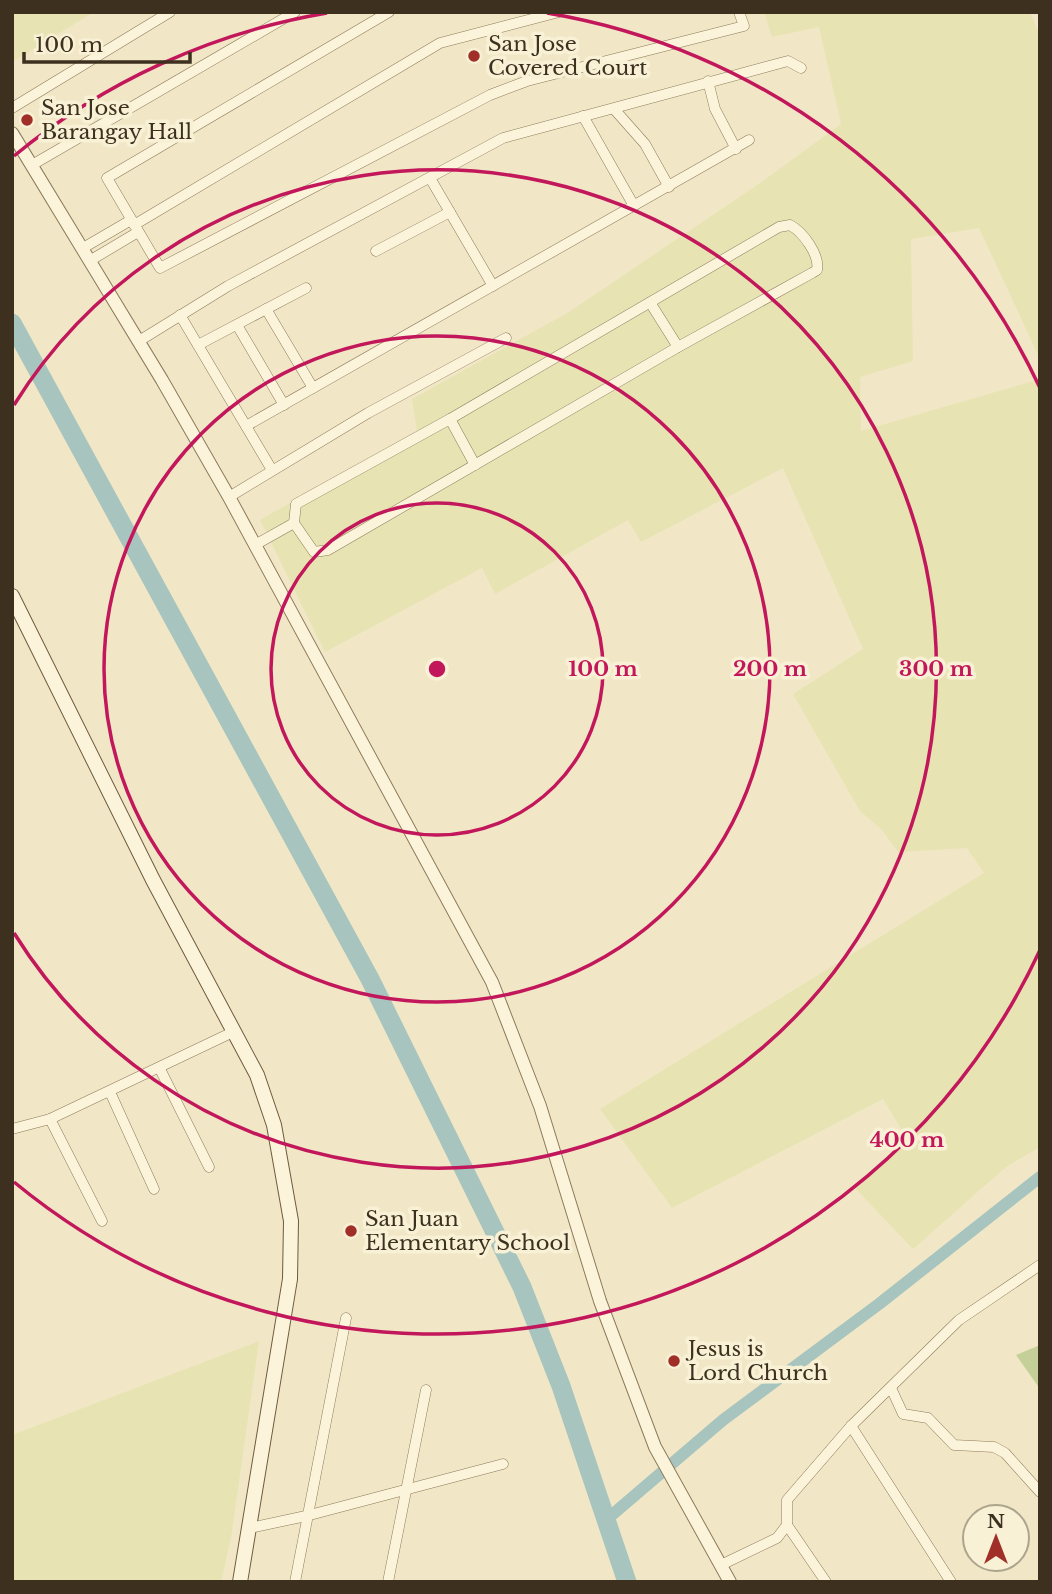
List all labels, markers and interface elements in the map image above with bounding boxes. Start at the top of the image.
scale bar [24,21,191,65]
place label: San Jose Covered Court [488,31,647,81]
text: 100 m [35,32,103,58]
marker: San Jose Covered Court [466,48,482,64]
place label: San Jose Barangay Hall [41,95,192,145]
marker: San Jose Barangay Hall [19,112,35,128]
text: 100 m [568,656,638,682]
text: 200 m [733,656,807,682]
text: 300 m [899,656,973,682]
centre of rings [425,657,449,681]
text: 400 m [870,1127,944,1153]
place label: San Juan Elementary School [365,1206,570,1256]
marker: San Juan Elementary School [343,1223,359,1239]
place label: Jesus is Lord Church [685,1336,828,1386]
marker: Jesus is Lord Church [666,1353,682,1369]
north arrow [961,1503,1031,1573]
text: N [987,1510,1005,1533]

